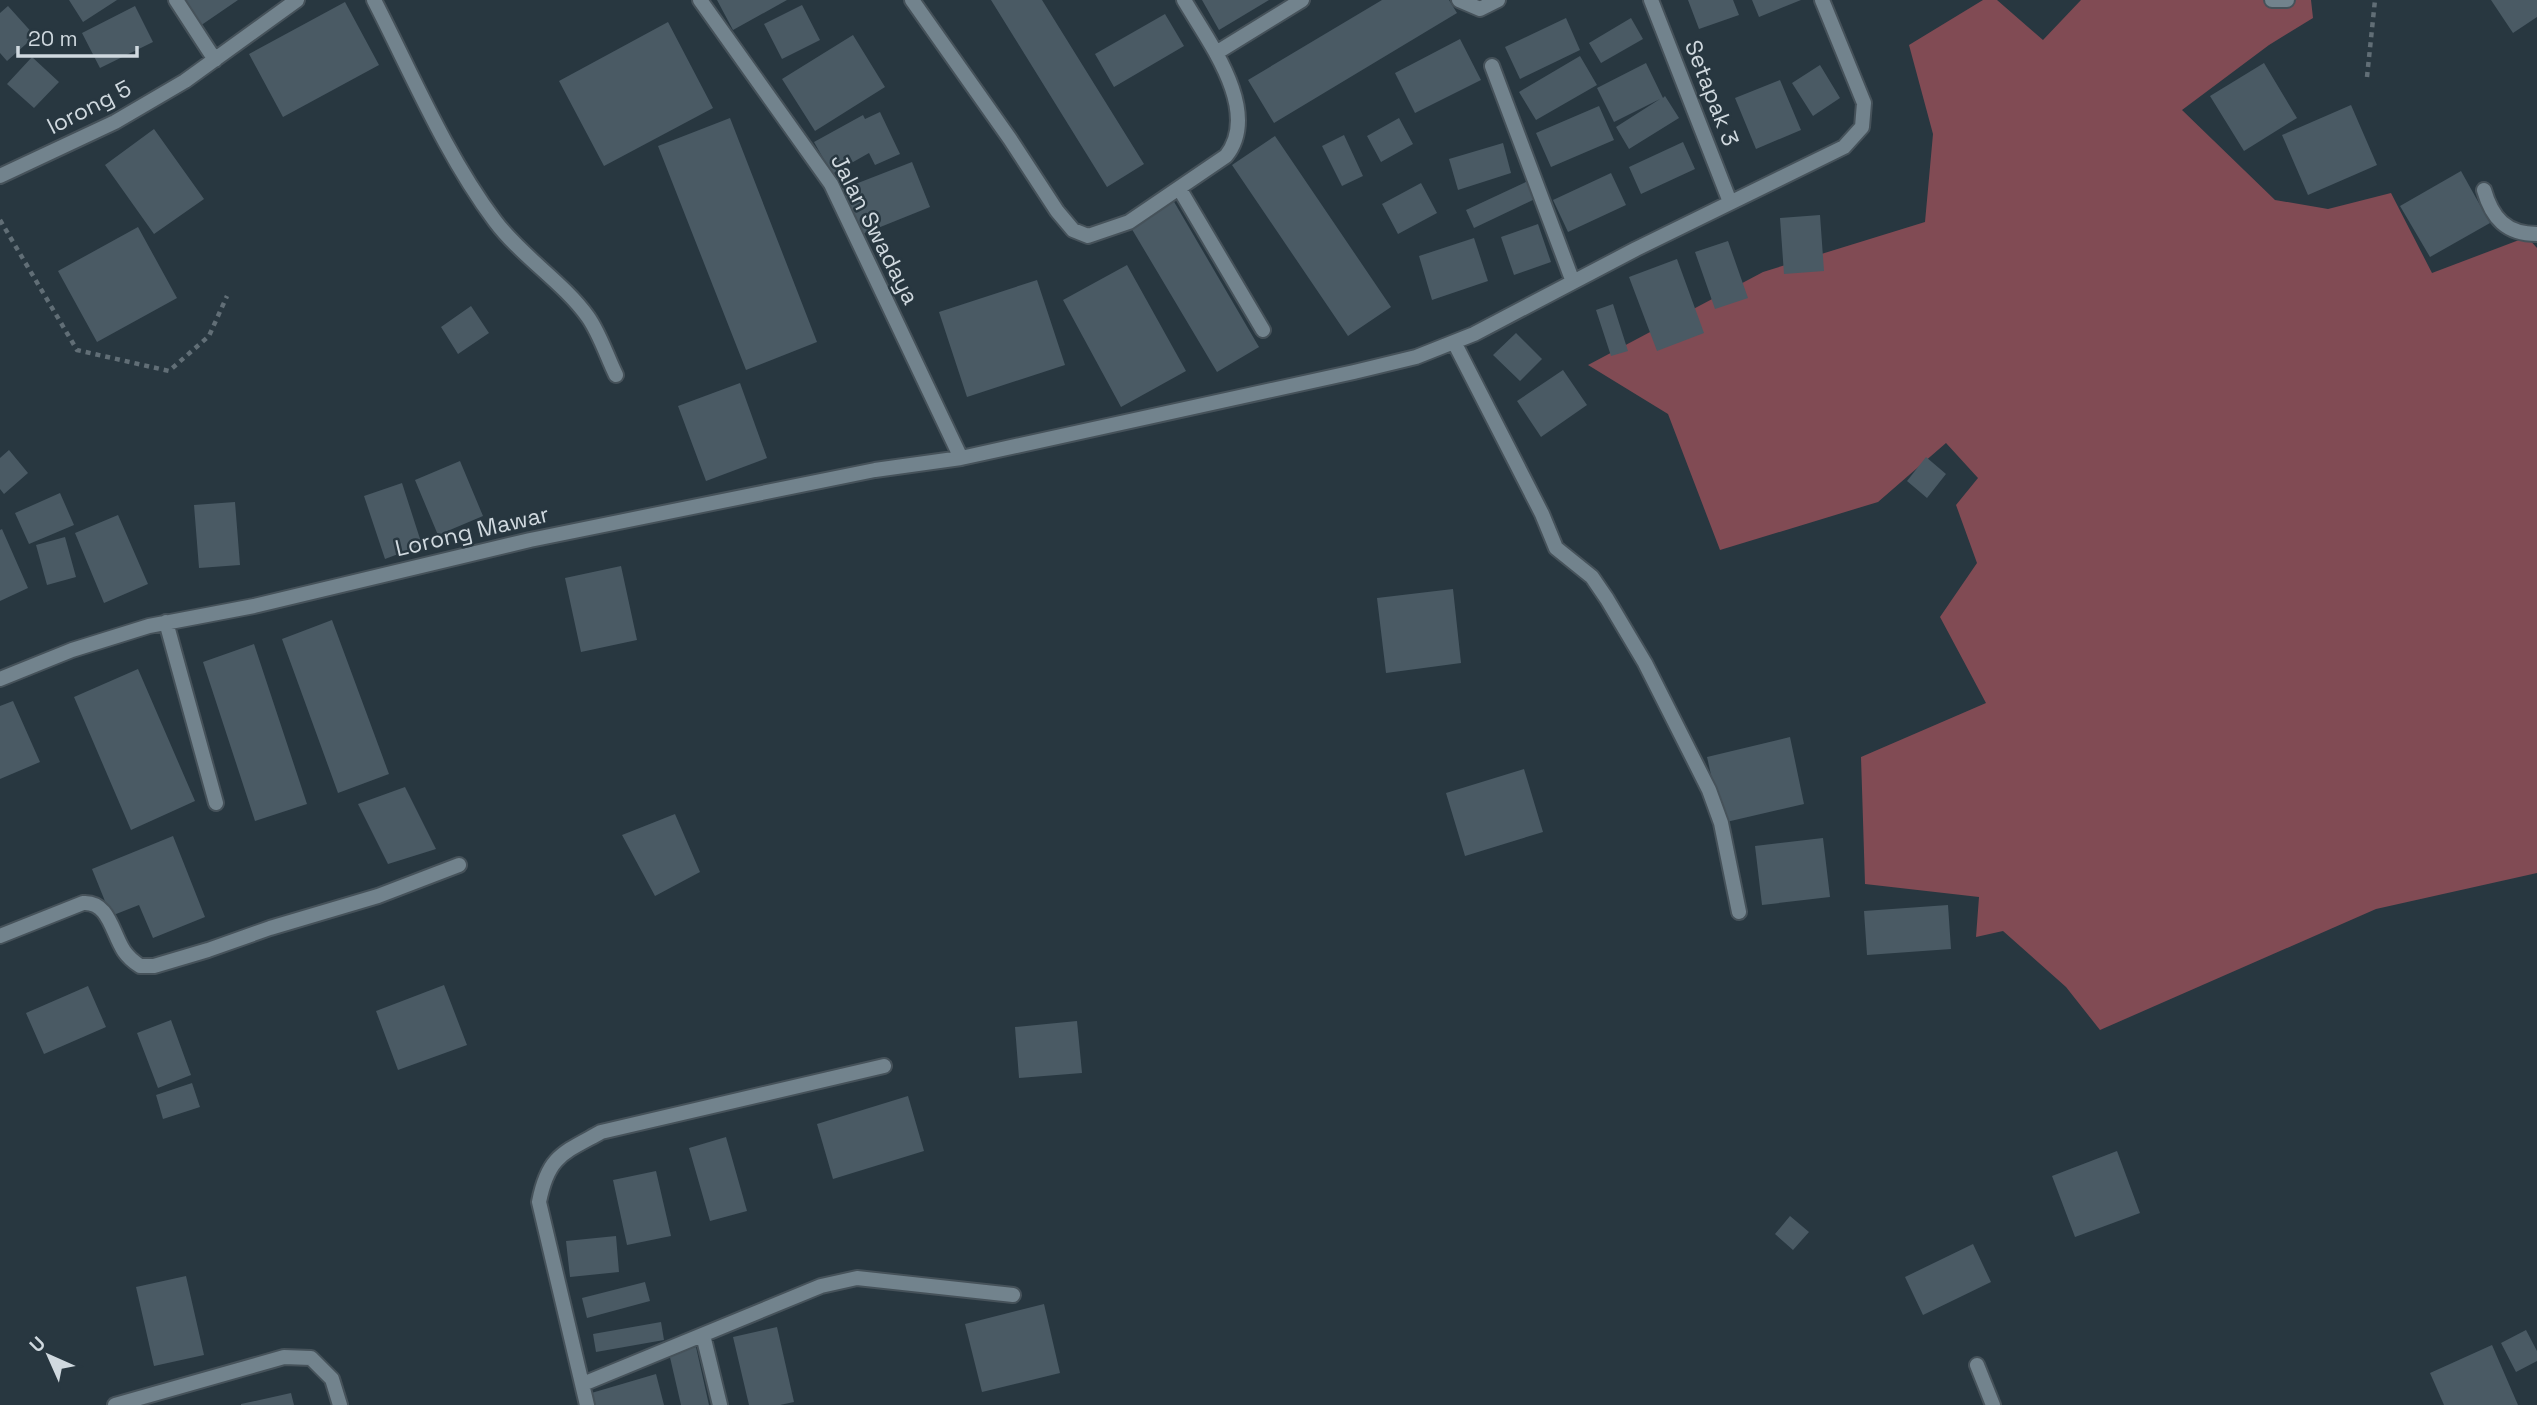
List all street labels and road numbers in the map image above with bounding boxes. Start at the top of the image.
street label: Setapak 3 [1678,36,1746,150]
street label: lorong 5 [42,73,136,141]
street label: Jalan Swadaya [824,148,926,310]
street label: Lorong Mawar [392,499,552,563]

